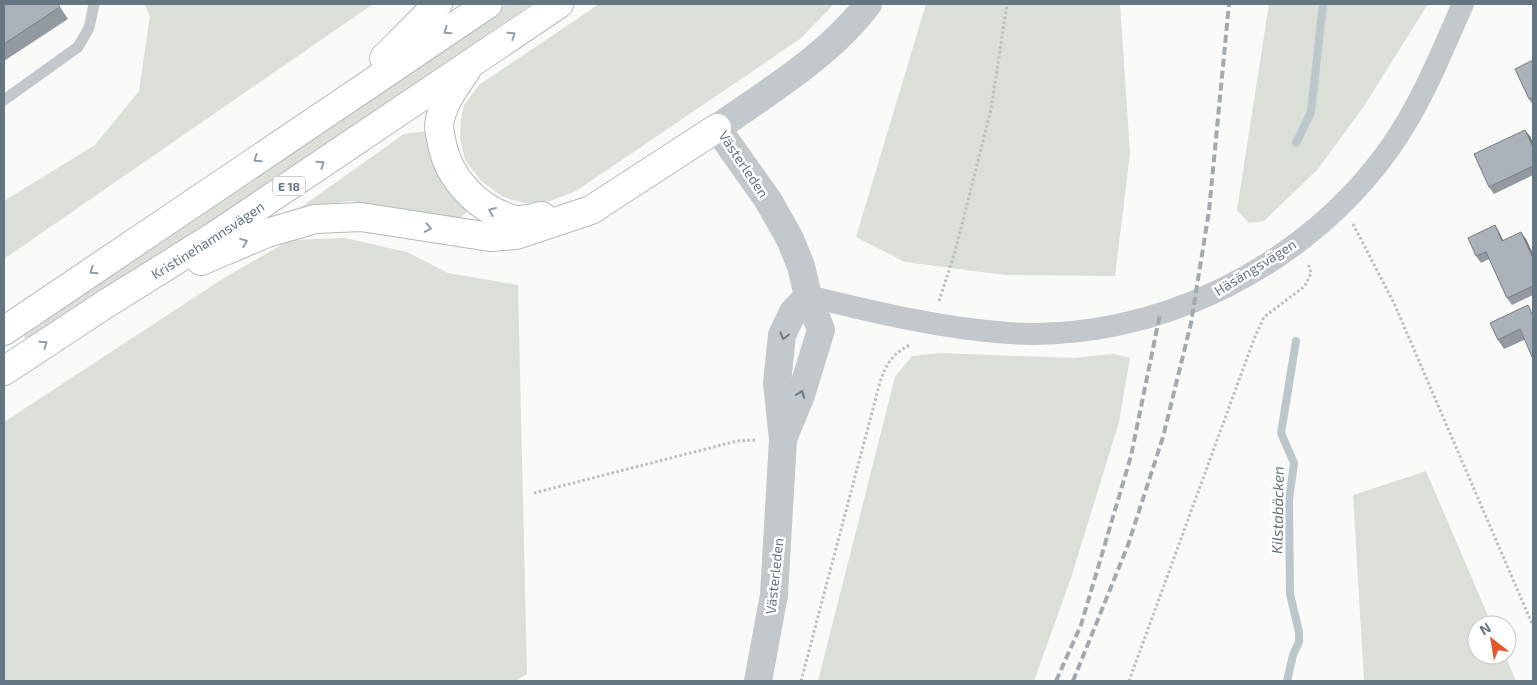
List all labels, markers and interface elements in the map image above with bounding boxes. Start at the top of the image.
one-way arrow [443,25,453,34]
one-way arrow [507,32,516,41]
street label: Västerleden [715,127,773,201]
one-way arrow [253,153,263,162]
one-way arrow [316,161,325,170]
road number: E 18 [273,177,305,196]
street label: Kristinehamnsvägen [148,197,267,282]
one-way arrow [488,206,497,217]
one-way arrow [424,222,433,232]
street label: Häsängsvägen [1211,235,1299,299]
one-way arrow [240,238,248,248]
one-way arrow [89,265,98,274]
one-way arrow [779,332,789,340]
one-way arrow [39,341,48,350]
one-way arrow [795,390,805,398]
water label: Kilstabäcken [1267,466,1287,554]
street label: Västerleden [762,537,786,615]
north arrow [1467,615,1517,665]
text: N [1476,619,1494,638]

